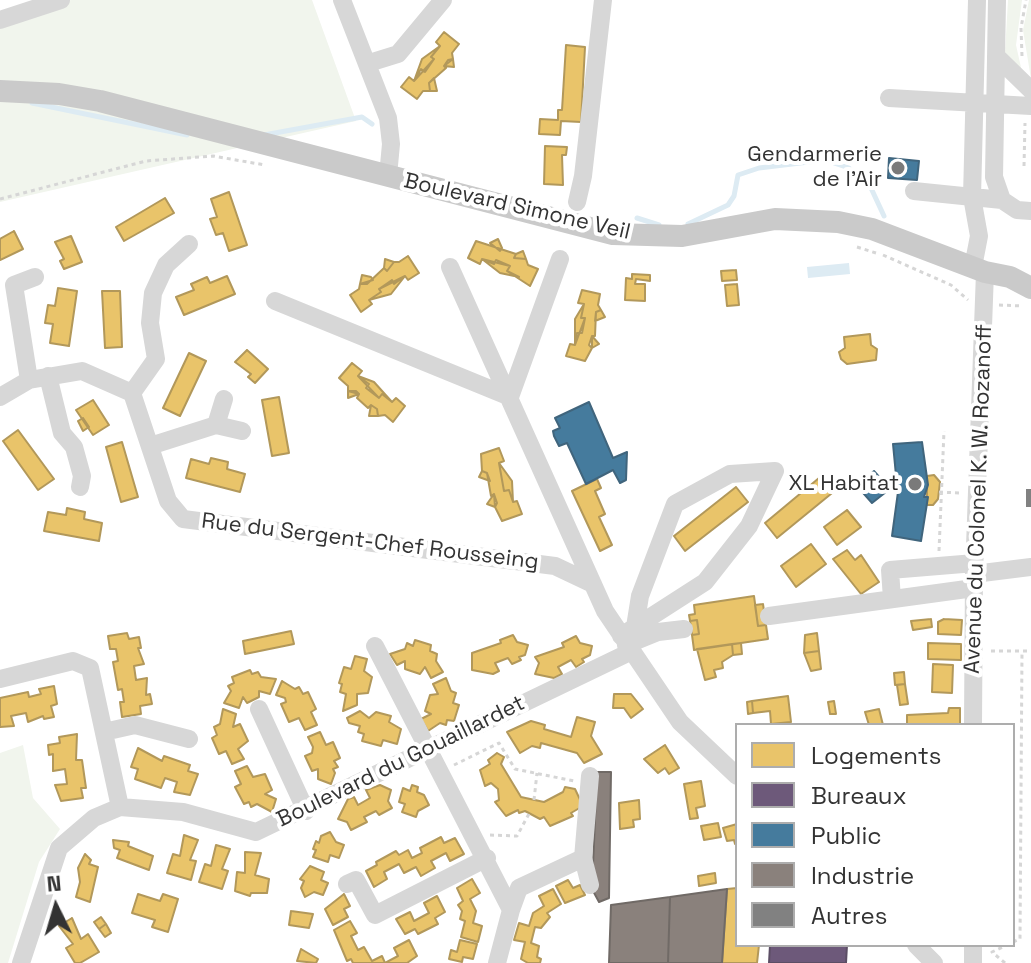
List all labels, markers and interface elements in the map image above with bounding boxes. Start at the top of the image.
place label: Gendarmerie de l'Air [747,142,882,194]
marker: Gendarmerie de l'Air [889,159,907,177]
street label: Boulevard Simone Veil [401,168,633,246]
street label: Avenue du Colonel K. W. Rozanoff [960,324,998,674]
place label: XL Habitat [789,471,899,497]
marker: XL Habitat [906,475,924,493]
street label: Rue du Sergent-Chef Rousseing [200,508,540,576]
street label: Boulevard du Gouaillardet [273,690,529,834]
legend [735,723,1015,947]
text: Logements [811,740,941,771]
text: Bureaux [811,780,907,811]
text: Public [811,820,882,851]
text: Industrie [811,860,914,891]
north arrow [16,867,96,947]
text: N [45,869,62,898]
text: Autres [811,900,887,931]

